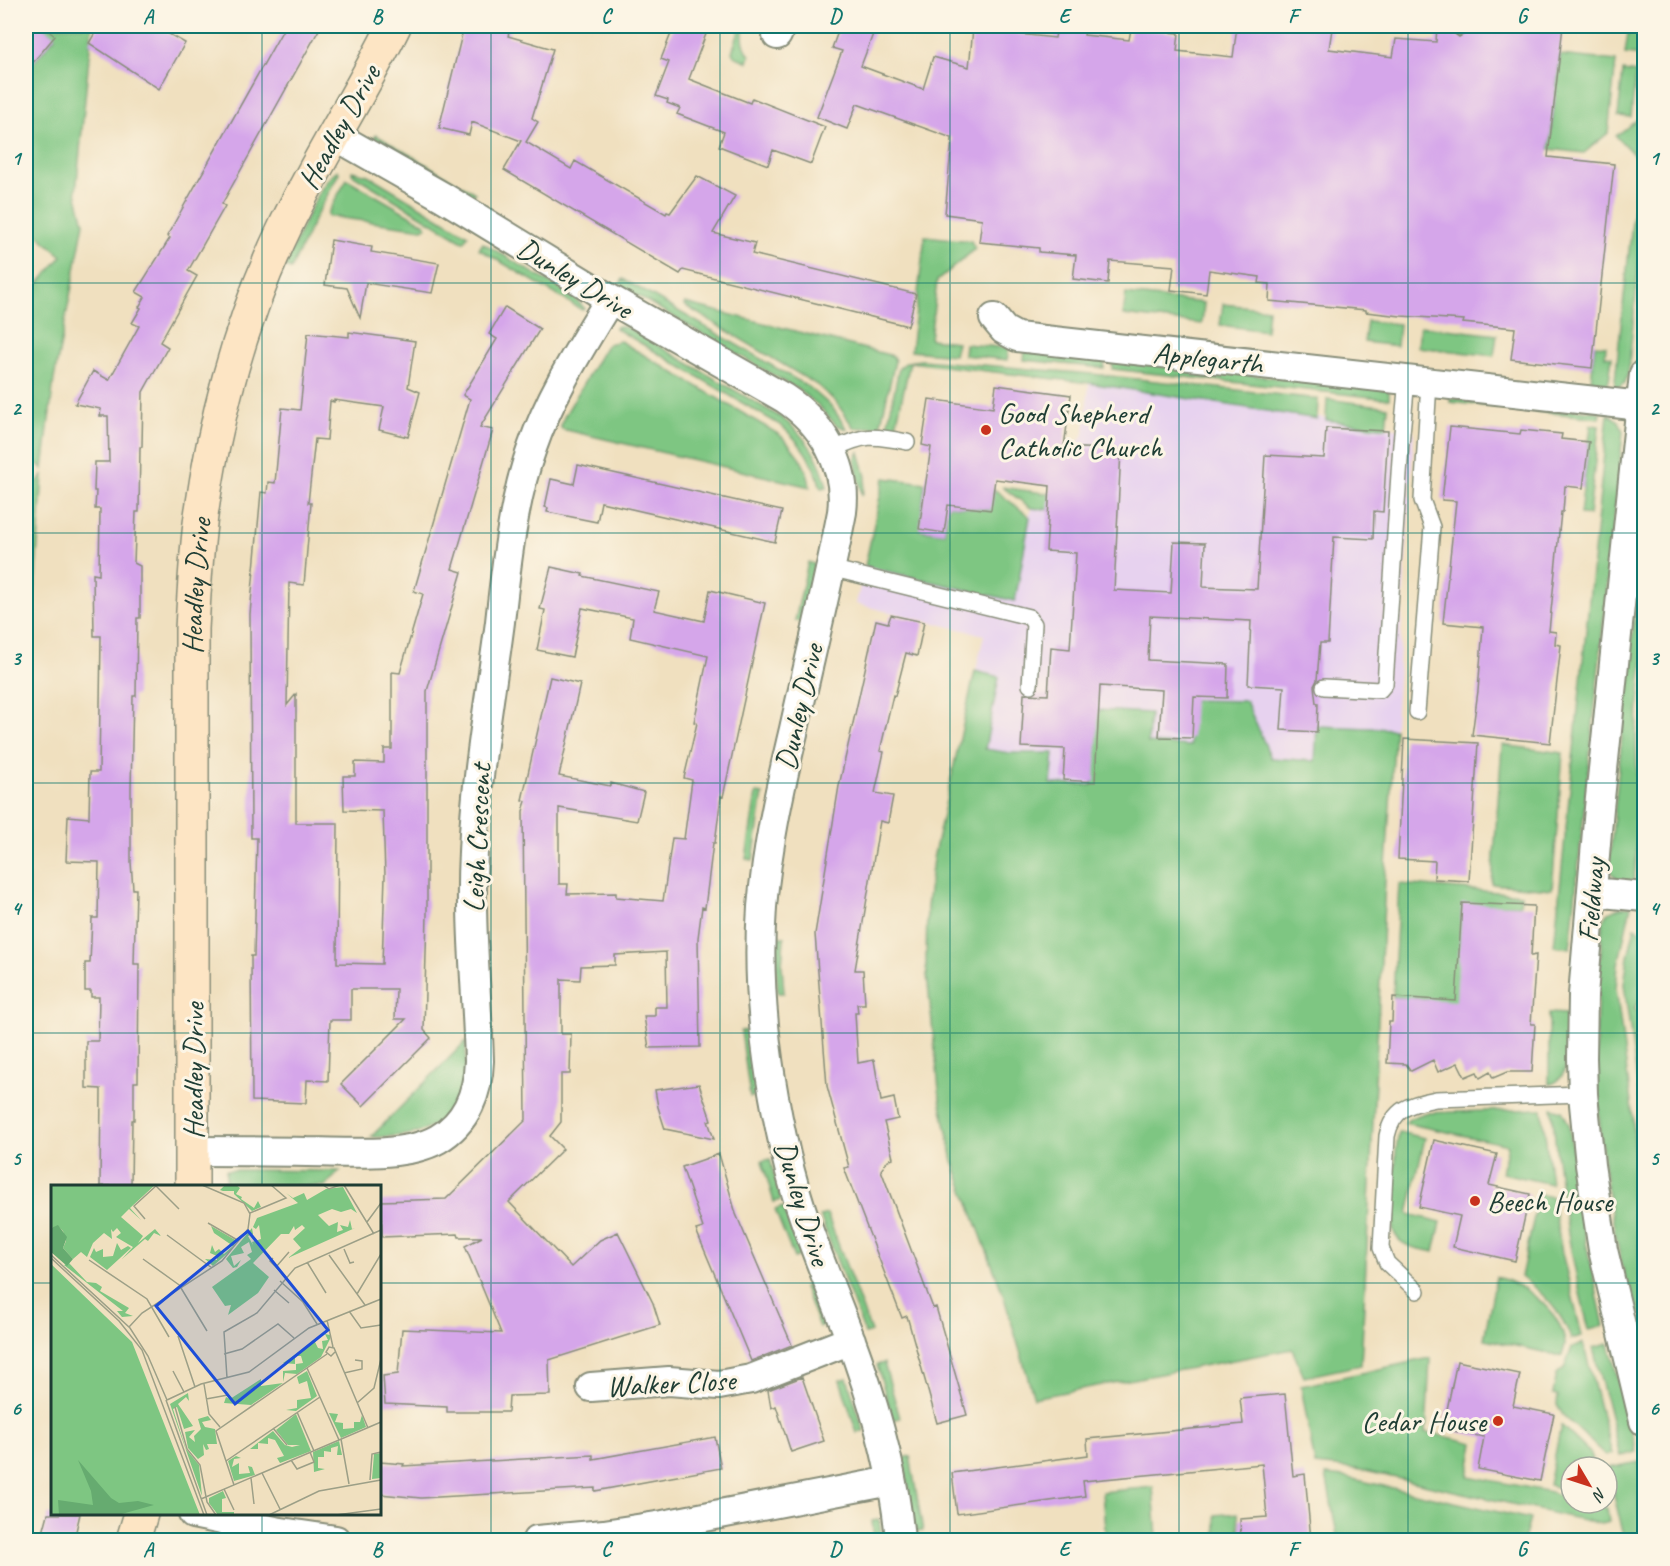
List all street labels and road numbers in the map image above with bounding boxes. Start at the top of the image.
street label: Headley Drive [289,56,390,196]
street label: Dunley Drive [510,229,642,328]
street label: Applegarth [1151,333,1267,383]
street label: Headley Drive [173,513,220,654]
street label: Dunley Drive [766,638,832,774]
street label: Leigh Crescent [454,760,500,913]
street label: Fieldway [1568,854,1614,944]
street label: Headley Drive [174,1000,212,1139]
street label: Dunley Drive [766,1136,841,1272]
street label: Walker Close [606,1361,738,1405]

